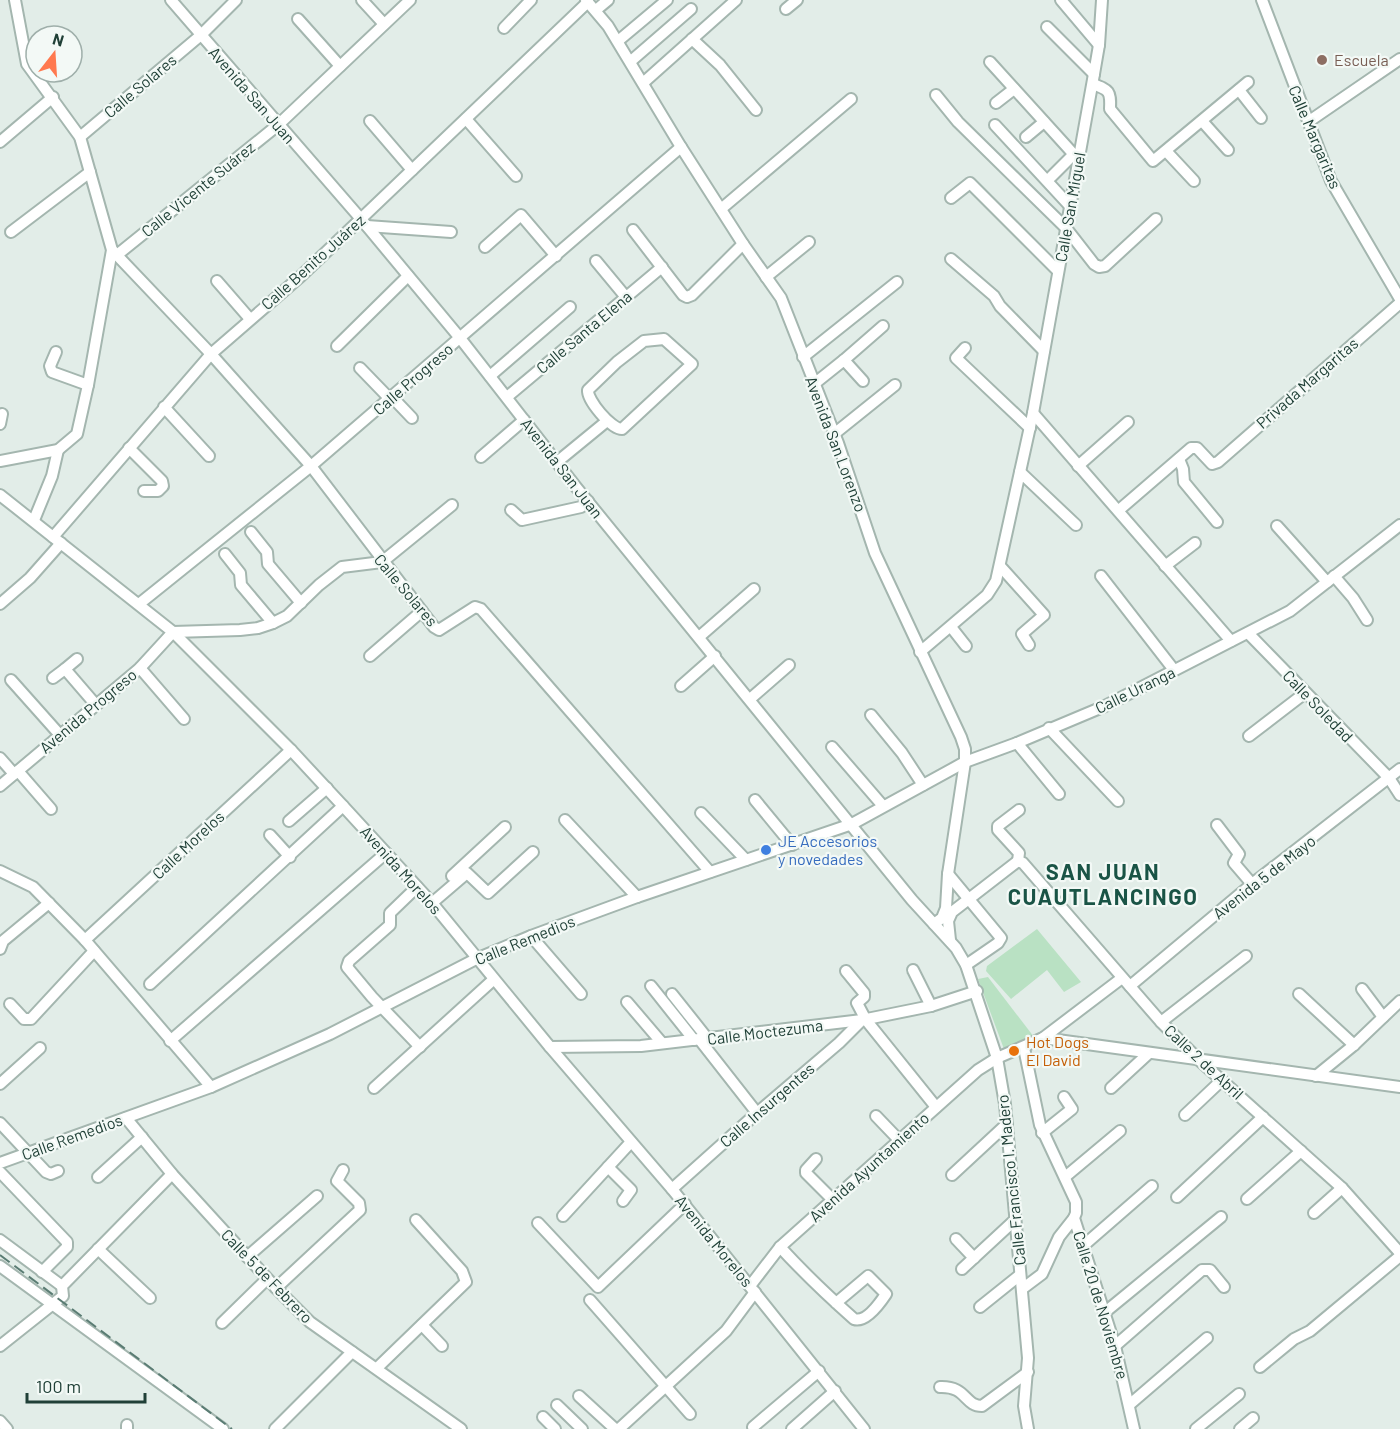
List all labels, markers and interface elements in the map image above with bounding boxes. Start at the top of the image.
north arrow [24,24,84,84]
text: N [51,29,66,50]
street label: Avenida San Juan [205,42,300,147]
street label: Calle Solares [100,50,180,121]
place label: Escuela [1334,50,1389,69]
marker: Escuela [1315,53,1329,67]
street label: Calle Margaritas [1285,82,1346,191]
street label: Calle Vicente Suárez [137,137,258,240]
street label: Calle San Miguel [1051,151,1089,263]
street label: Calle Benito Juárez [257,210,368,313]
street label: Calle Santa Elena [532,286,635,377]
street label: Privada Margaritas [1252,333,1361,432]
street label: Calle Progreso [369,339,457,419]
street label: Avenida San Lorenzo [802,373,871,514]
street label: Avenida San Juan [517,414,607,522]
street label: Calle Solares [371,550,442,630]
street label: Calle Uranga [1092,662,1178,717]
street label: Avenida Progreso [35,664,140,757]
street label: Calle Soledad [1279,666,1357,746]
street label: Calle Morelos [148,807,228,883]
street label: Avenida Morelos [357,822,446,918]
place label: JE Accesorios y novedades [778,831,877,868]
street label: Avenida 5 de Mayo [1209,831,1319,923]
marker: JE Accesorios y novedades [759,843,773,857]
district label: SAN JUAN CUAUTLANCINGO [1008,858,1198,909]
street label: Calle Remedios [472,911,578,968]
street label: Calle Moctezuma [706,1015,824,1048]
street label: Calle 2 de Abril [1161,1020,1248,1103]
place label: Hot Dogs El David [1026,1032,1089,1069]
marker: Hot Dogs El David [1007,1044,1021,1058]
street label: Calle Insurgentes [716,1058,818,1151]
street label: Calle Francisco I. Madero [992,1094,1029,1266]
street label: Avenida Ayuntamiento [805,1108,932,1225]
street label: Calle Remedios [19,1109,125,1164]
street label: Avenida Morelos [672,1191,757,1290]
street label: Calle 5 de Febrero [218,1225,317,1327]
street label: Calle 20 de Noviembre [1070,1229,1133,1381]
scale bar [27,1366,146,1404]
text: 100 m [36,1375,81,1397]

